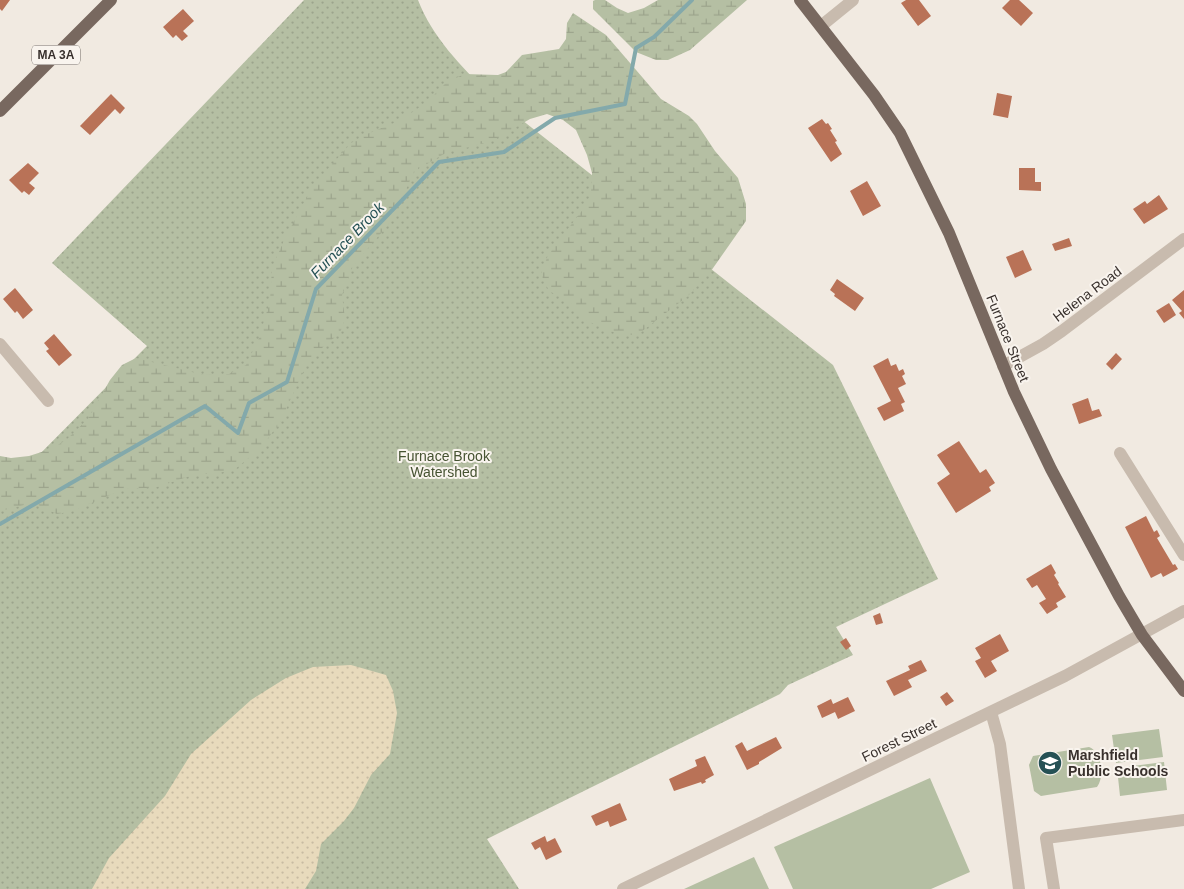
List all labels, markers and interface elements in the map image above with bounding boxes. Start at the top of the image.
road number: MA 3A [32,46,80,64]
water label: Furnace Brook [307,198,388,281]
street label: Helena Road [1050,263,1124,325]
street label: Furnace Street [983,292,1033,384]
park label: Furnace Brook Watershed [398,448,491,480]
street label: Forest Street [859,715,939,765]
place label: Marshfield Public Schools [1068,747,1169,779]
school or university icon: Marshfield Public Schools [1037,750,1063,776]

